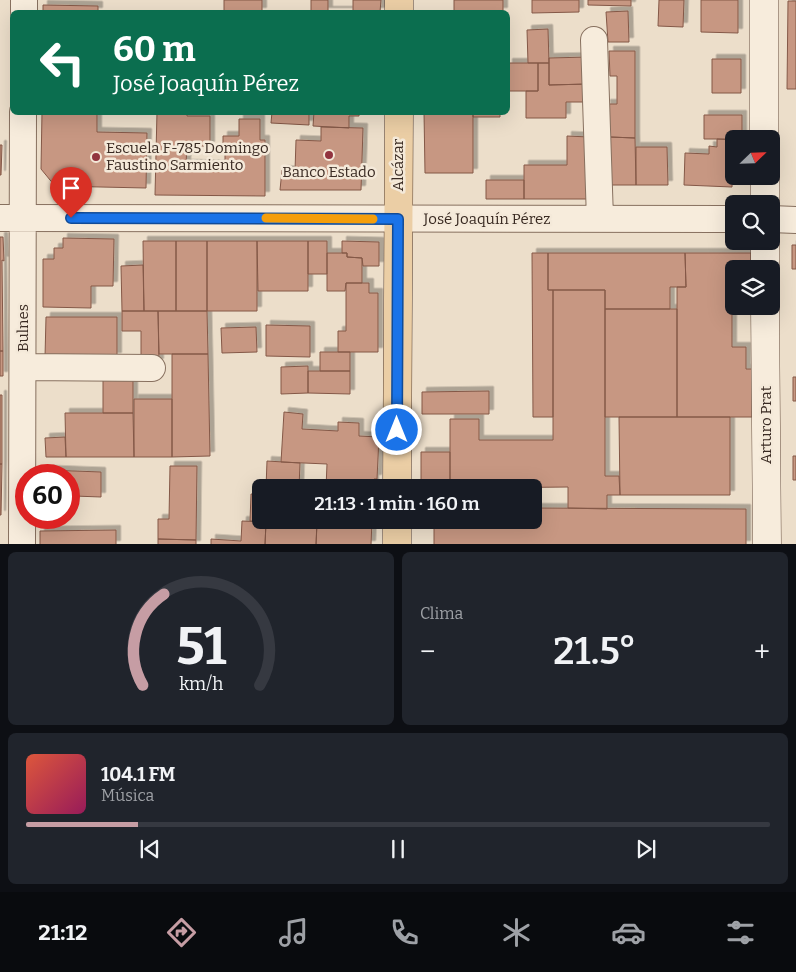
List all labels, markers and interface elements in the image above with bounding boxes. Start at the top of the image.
text: 60 m [113,28,196,70]
icon: left [30,30,95,95]
text: José Joaquín Pérez [113,70,299,97]
north arrow [725,130,780,185]
map controls [725,130,780,315]
street label: Alcázar [389,138,407,191]
place label: Escuela F-785 Domingo Faustino Sarmiento [106,139,269,174]
marker: Banco Estado [323,149,335,161]
marker: Escuela F-785 Domingo Faustino Sarmiento [90,151,102,163]
place label: Banco Estado [282,163,376,181]
pin [50,167,92,218]
icon: arrive [57,174,85,202]
button: search [725,195,780,250]
street label: José Joaquín Pérez [423,210,550,228]
button: layers [725,260,780,315]
street label: Bulnes [14,304,32,352]
street label: Arturo Prat [757,385,775,464]
position arrow [370,403,422,455]
speed limit sign: 60 [15,464,80,529]
text: 21:13 · 1 min · 160 m [314,492,480,515]
text: Clima [420,604,463,623]
text: 51 [176,615,227,678]
text: 21.5° [553,628,636,674]
text: − [420,635,435,668]
text: + [754,635,770,668]
text: km/h [179,673,223,695]
text: 104.1 FM [101,763,175,786]
text: Música [101,786,154,805]
icon: previous [136,835,164,863]
icon: pause [384,835,412,863]
icon: next [632,835,660,863]
icon: directions [164,915,199,950]
icon: music [276,915,311,950]
icon: phone [387,915,422,950]
icon: climate [499,915,534,950]
icon: car [611,915,646,950]
icon: filters [723,915,758,950]
text: 21:12 [38,919,87,946]

